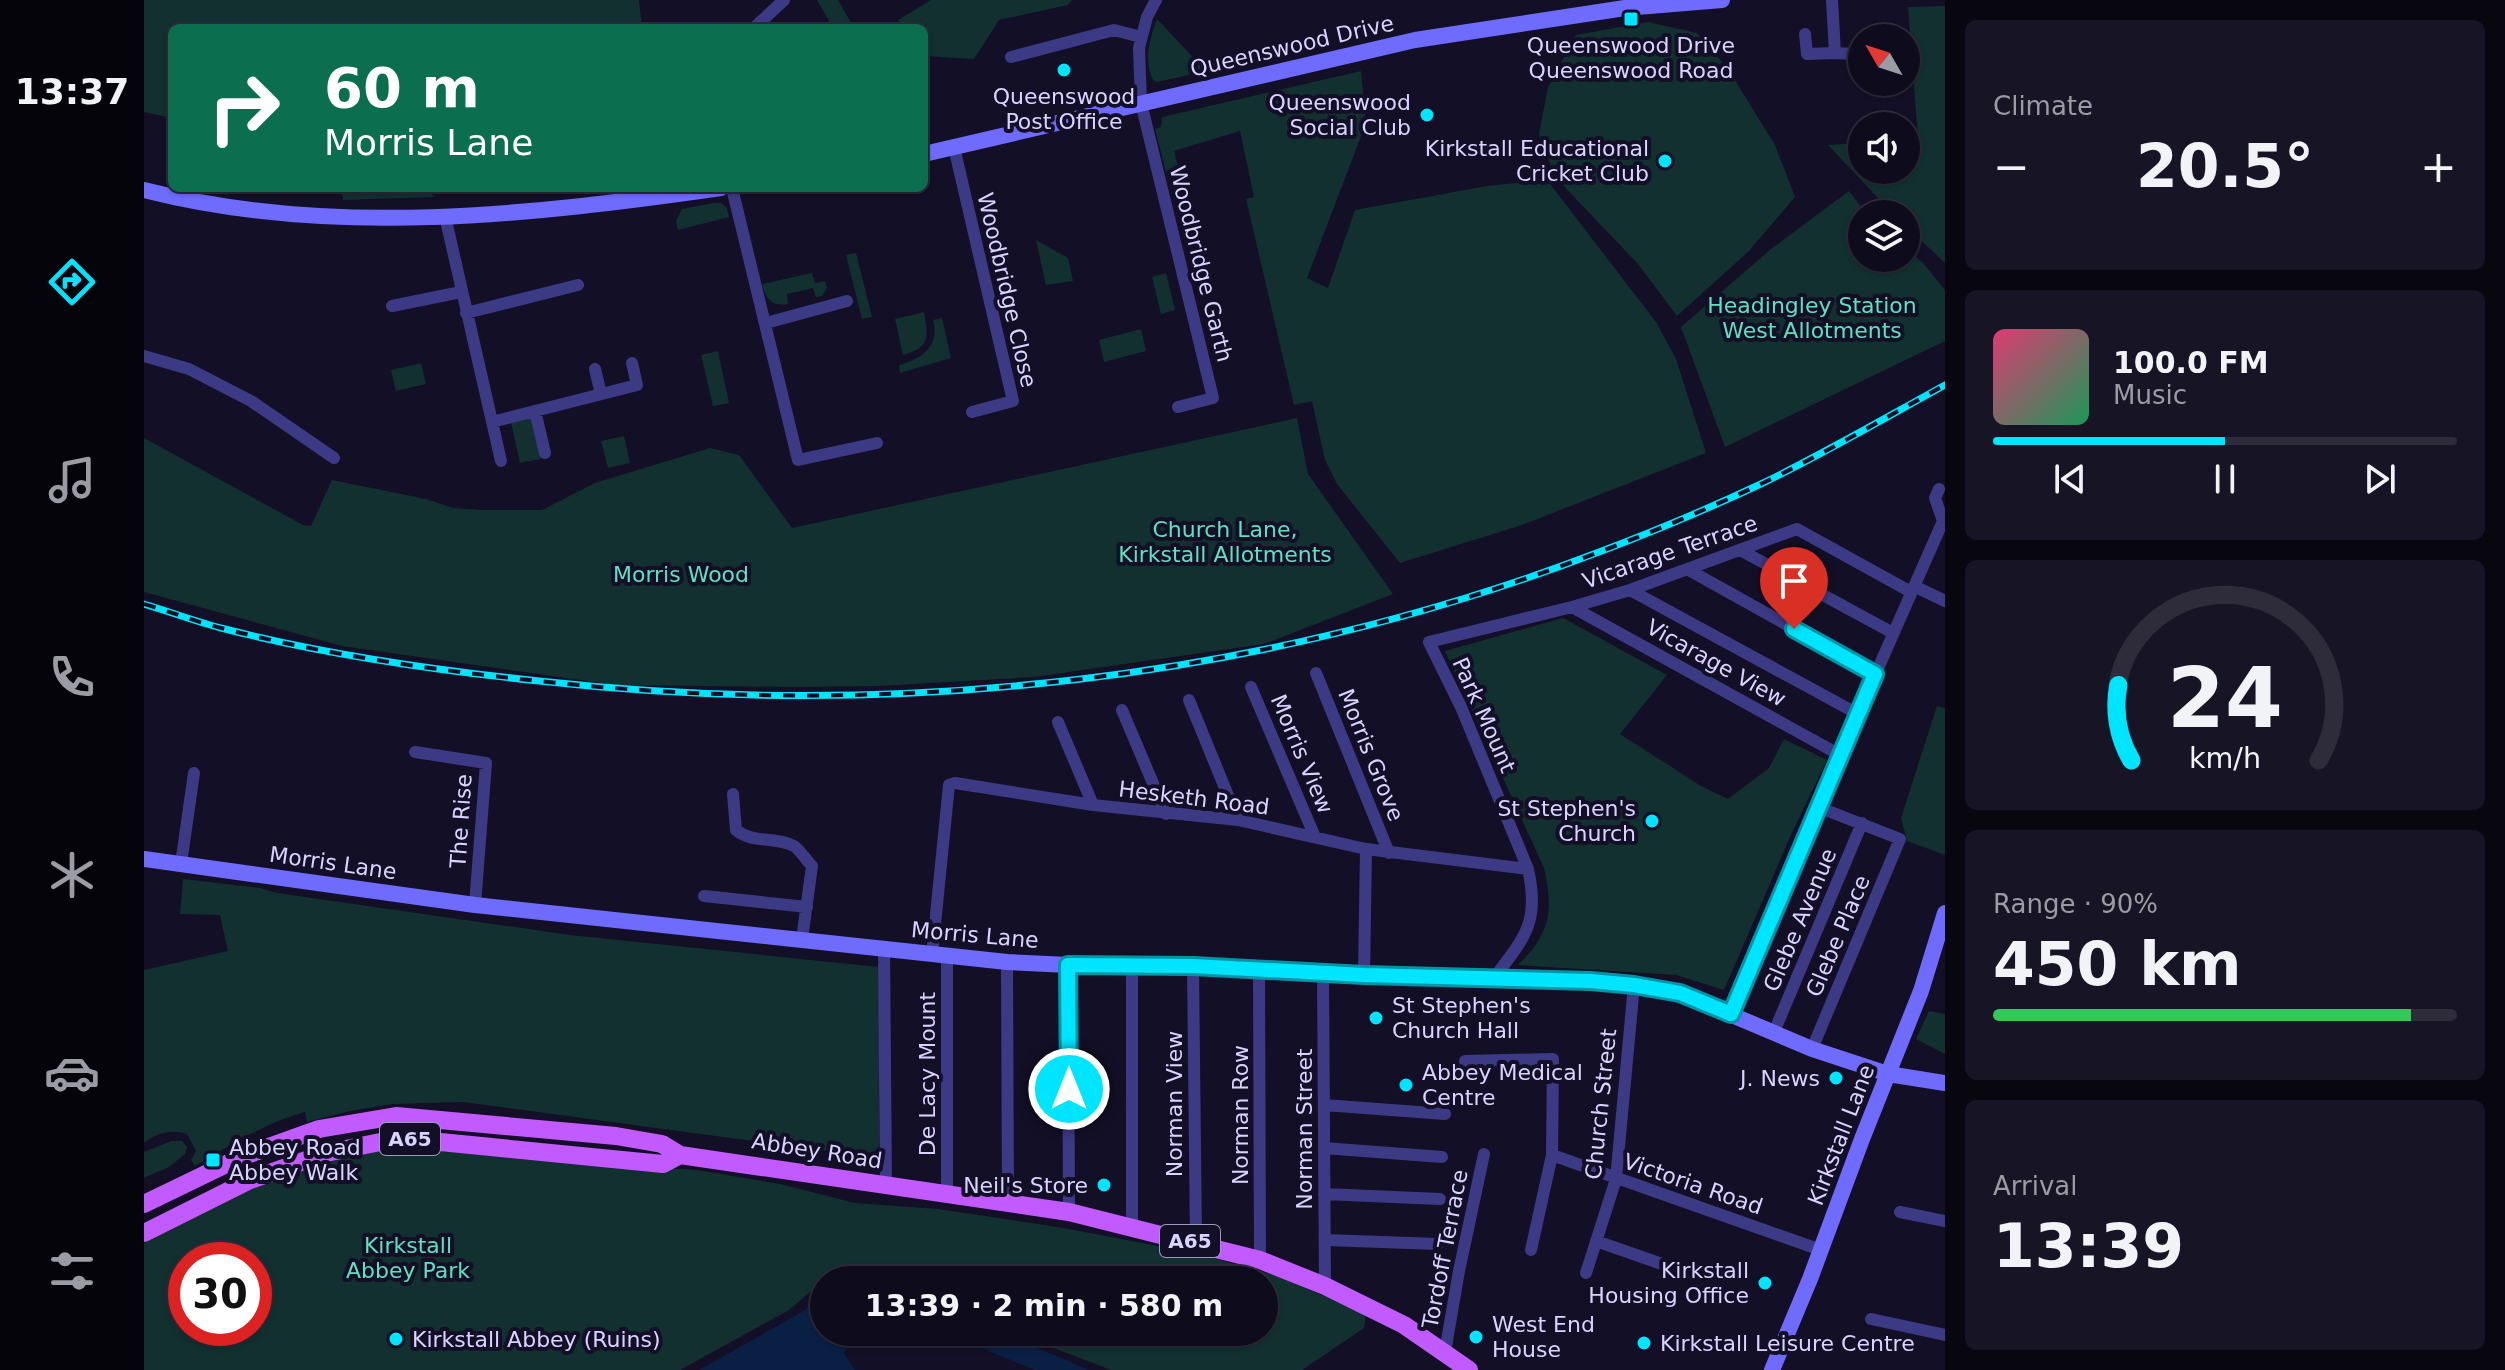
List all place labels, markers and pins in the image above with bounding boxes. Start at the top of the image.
marker: Queenswood Drive Queenswood Road [1622,10,1640,28]
place label: Queenswood Drive Queenswood Road [1527,33,1735,83]
marker: Queenswood Post Office [1055,61,1073,79]
place label: Queenswood Post Office [993,84,1135,134]
place label: Queenswood Social Club [1268,90,1411,140]
marker: Queenswood Social Club [1418,106,1436,124]
place label: Kirkstall Educational Cricket Club [1425,136,1649,186]
marker: Kirkstall Educational Cricket Club [1656,152,1674,170]
pin [1760,547,1828,629]
place label: St Stephen's Church [1497,796,1636,846]
marker: St Stephen's Church [1643,812,1661,830]
place label: St Stephen's Church Hall [1392,993,1531,1043]
marker: St Stephen's Church Hall [1367,1009,1385,1027]
place label: Abbey Medical Centre [1422,1060,1583,1110]
place label: J. News [1738,1066,1820,1091]
marker: J. News [1827,1069,1845,1087]
marker: Abbey Medical Centre [1397,1076,1415,1094]
place label: Abbey Road Abbey Walk [229,1135,361,1185]
marker: Abbey Road Abbey Walk [204,1151,222,1169]
place label: Neil's Store [963,1173,1088,1198]
marker: Neil's Store [1095,1176,1113,1194]
place label: Kirkstall Housing Office [1588,1258,1749,1308]
marker: Kirkstall Housing Office [1756,1274,1774,1292]
place label: West End House [1492,1312,1595,1362]
place label: Kirkstall Abbey (Ruins) [412,1327,661,1352]
marker: West End House [1467,1328,1485,1346]
marker: Kirkstall Abbey (Ruins) [387,1330,405,1348]
place label: Kirkstall Leisure Centre [1660,1331,1915,1356]
marker: Kirkstall Leisure Centre [1635,1334,1653,1352]

